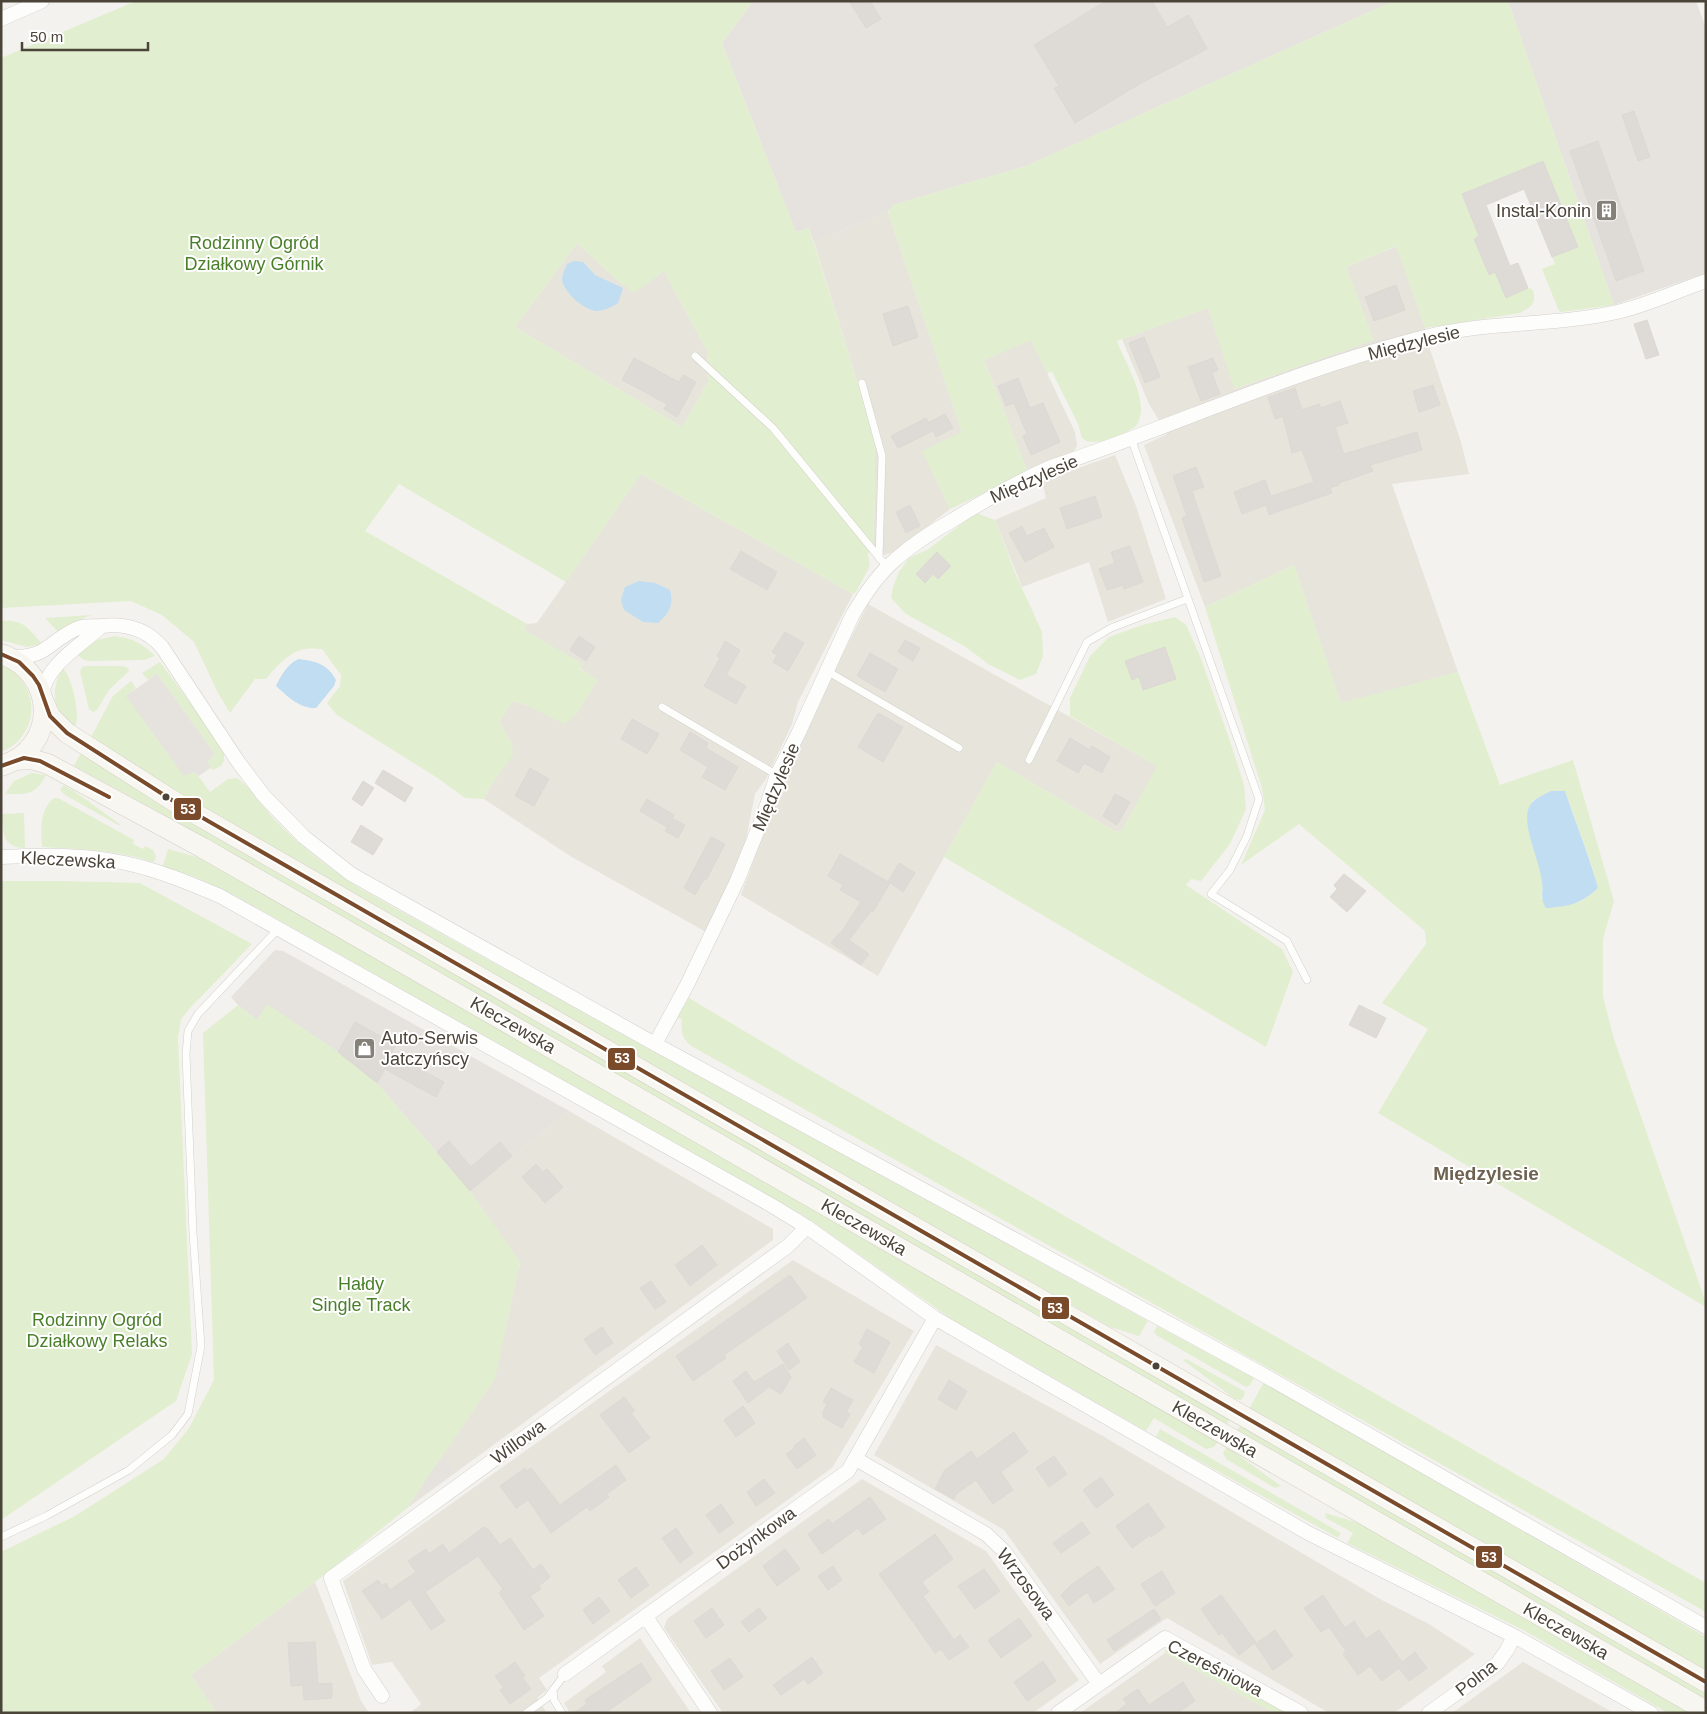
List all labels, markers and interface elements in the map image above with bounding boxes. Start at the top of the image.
scale bar [22,20,149,52]
text: 50 m [30,28,63,45]
building icon: Instal-Konin [1595,199,1619,223]
place label: Instal-Konin [1496,201,1591,221]
park label: Rodzinny Ogród Działkowy Górnik [184,233,325,274]
street label: Międzylesie [1366,322,1462,364]
street label: Międzylesie [987,451,1081,507]
street label: Międzylesie [748,740,804,834]
unlabelled marker [161,792,171,802]
line badge: 53 [173,797,202,821]
text: 53 [180,801,196,817]
street label: Kleczewska [20,848,117,873]
street label: Kleczewska [467,993,560,1058]
place label: Auto-Serwis Jatczyńscy [381,1028,478,1069]
shop icon: Auto-Serwis Jatczyńscy [353,1036,377,1060]
line badge: 53 [607,1047,636,1071]
text: 53 [614,1050,630,1066]
district label: Międzylesie [1433,1163,1539,1184]
street label: Kleczewska [818,1195,911,1260]
park label: Hałdy Single Track [311,1274,412,1315]
line badge: 53 [1041,1296,1070,1320]
text: 53 [1047,1300,1063,1316]
park label: Rodzinny Ogród Działkowy Relaks [26,1310,168,1351]
unlabelled marker [1151,1361,1161,1371]
street label: Kleczewska [1169,1397,1262,1462]
street label: Willowa [487,1415,550,1468]
street label: Dożynkowa [712,1502,800,1573]
street label: Wrzosowa [993,1545,1060,1624]
line badge: 53 [1475,1545,1503,1569]
text: 53 [1481,1549,1497,1565]
street label: Kleczewska [1520,1599,1613,1664]
street label: Czereśniowa [1164,1635,1267,1701]
street label: Polna [1452,1655,1501,1700]

